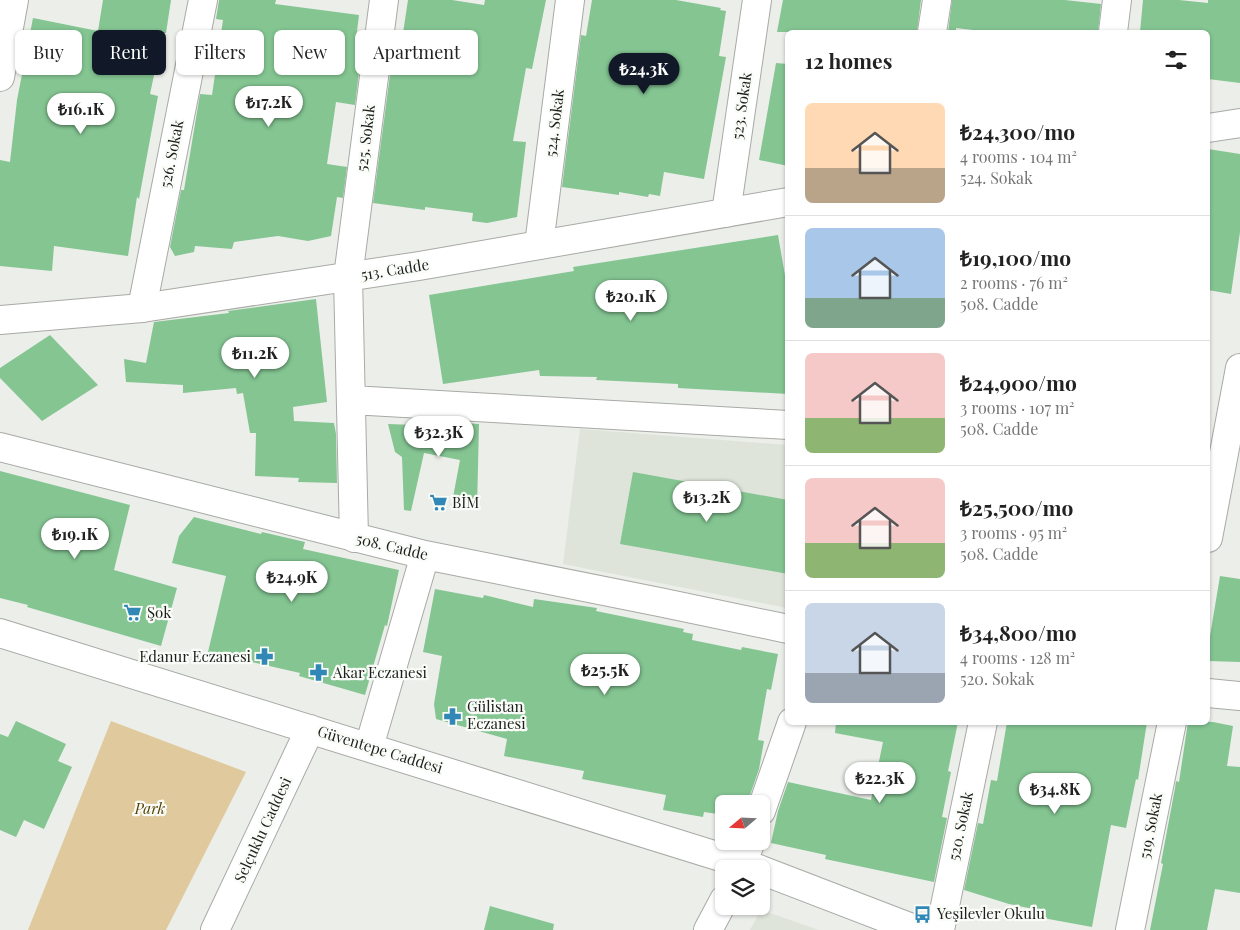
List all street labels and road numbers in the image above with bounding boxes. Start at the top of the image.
street label: 523. Sokak [726,70,756,141]
street label: 524. Sokak [540,87,568,158]
street label: 525. Sokak [351,103,379,172]
street label: 526. Sokak [155,117,188,189]
street label: 513. Cadde [359,254,430,284]
street label: 508. Cadde [354,528,430,564]
street label: Güventepe Caddesi [315,720,446,778]
street label: Selçuklu Caddesi [229,773,296,886]
street label: 520. Sokak [943,789,977,862]
street label: 519. Sokak [1134,790,1166,861]

